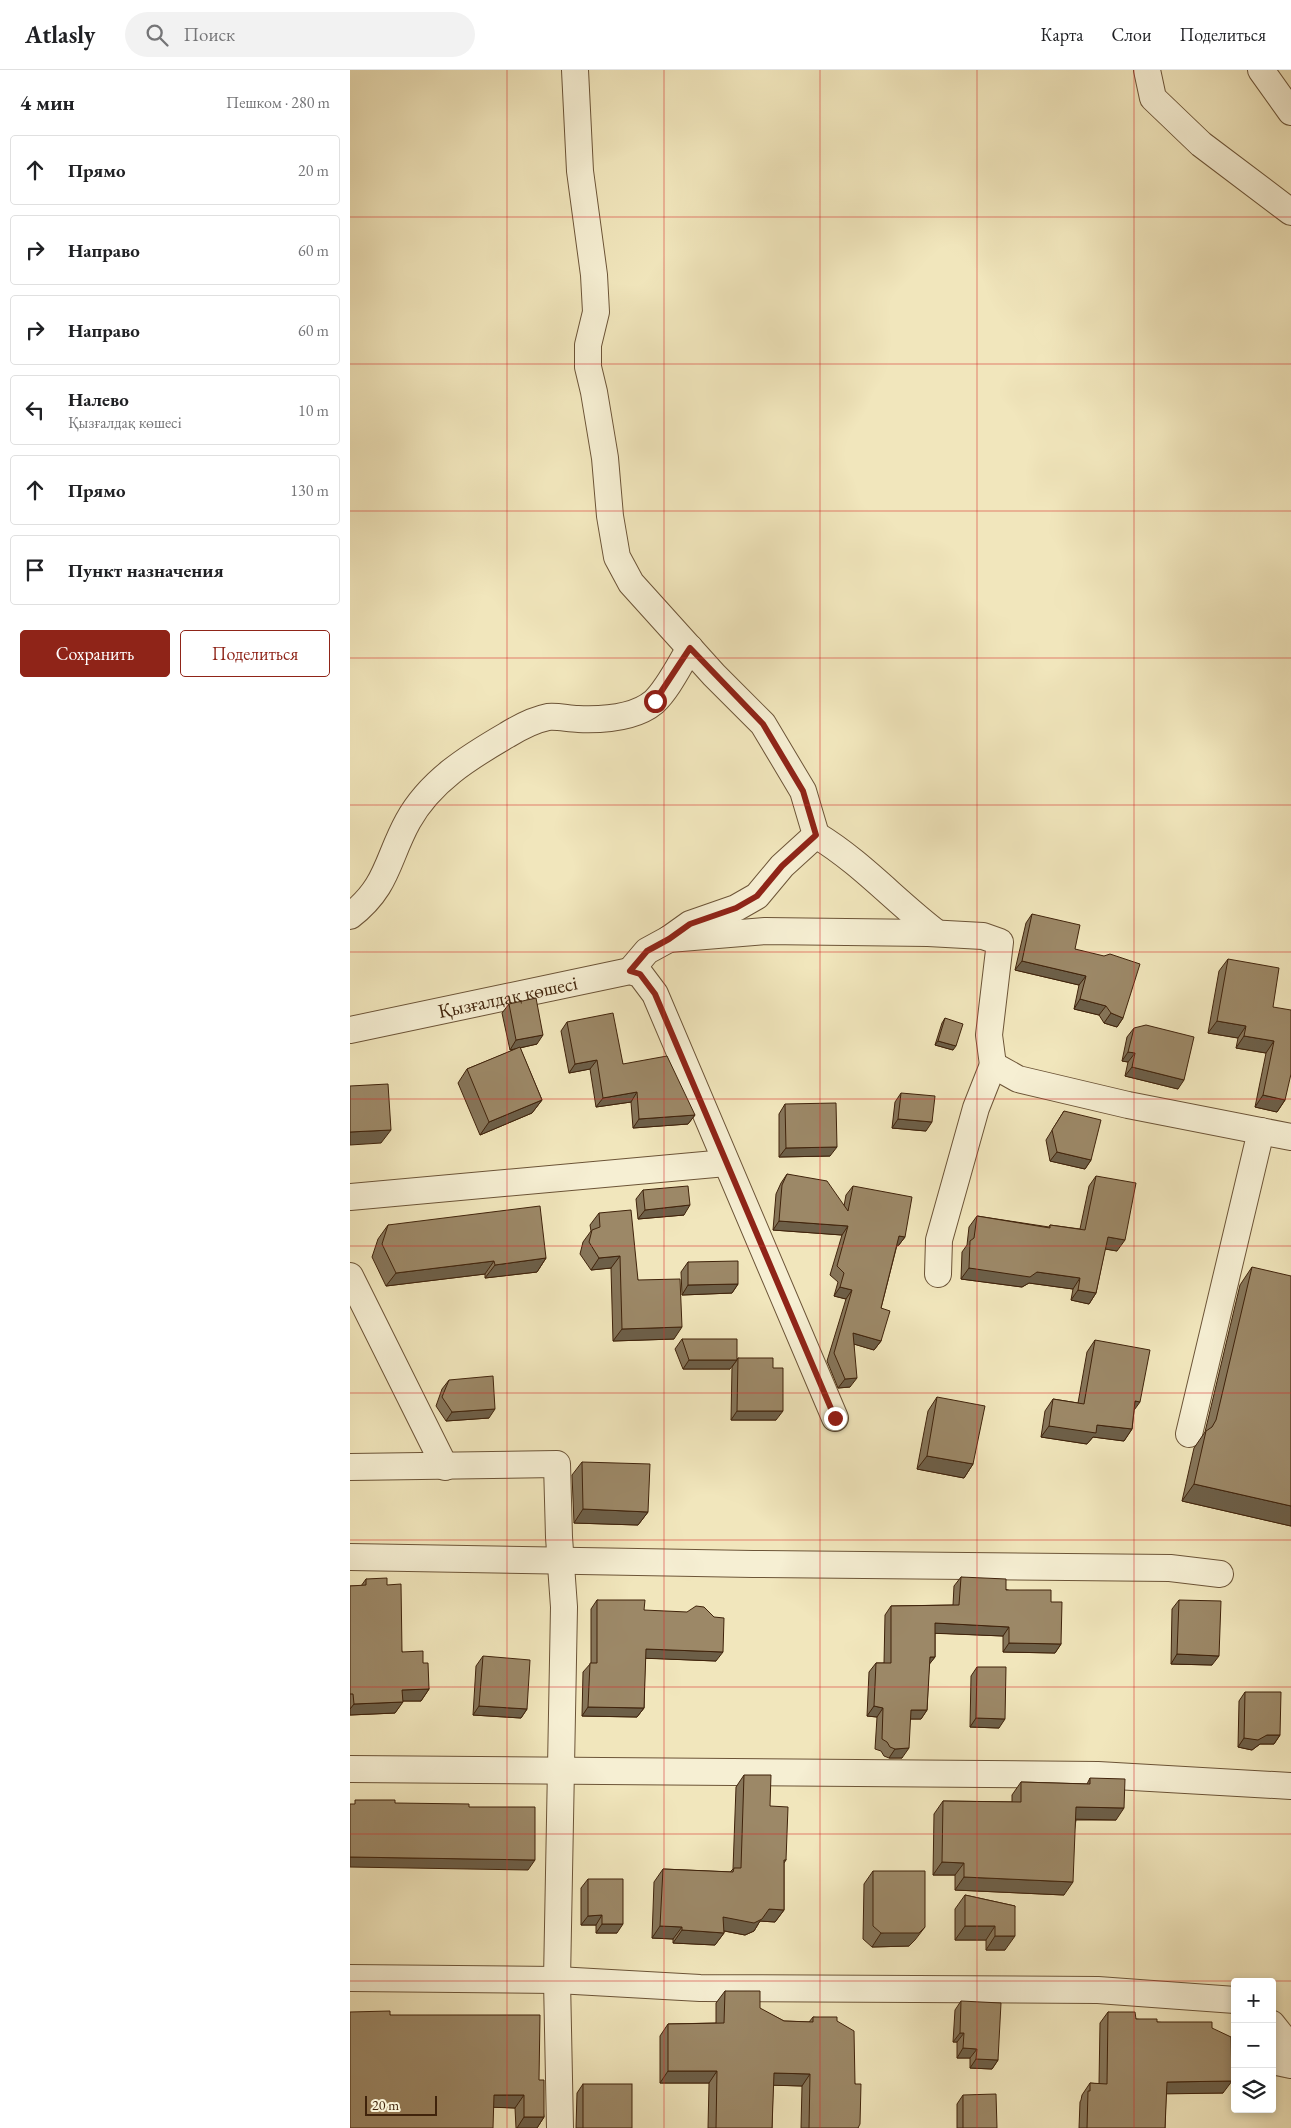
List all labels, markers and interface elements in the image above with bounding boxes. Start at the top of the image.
search box [125,12,475,57]
text: Atlasly [25,19,95,50]
icon: search [143,21,171,49]
text: Поиск [183,22,235,47]
text: Карта [1041,23,1084,46]
text: Слои [1112,23,1151,46]
text: Поделиться [1179,23,1266,46]
text: 4 мин [20,89,75,116]
text: Пешком · 280 m [226,92,330,113]
icon: ahead [21,156,49,184]
text: Прямо [68,158,126,183]
text: 20 m [298,160,329,181]
icon: right [21,236,49,264]
text: Направо [68,238,140,263]
text: 60 m [298,240,329,261]
icon: right [21,316,49,344]
text: Направо [68,318,140,343]
text: 60 m [298,320,329,341]
text: Налево [68,387,129,412]
icon: left [21,396,49,424]
text: 10 m [298,400,329,421]
text: Қызғалдақ көшесі [68,412,182,433]
icon: ahead [21,476,49,504]
text: Прямо [68,478,126,503]
text: 130 m [290,480,329,501]
icon: arrive [21,556,49,584]
text: Пункт назначения [68,558,224,583]
button: Сохранить [20,630,170,677]
button: Поделиться [180,630,330,677]
route start [644,690,667,713]
street label: Қызғалдақ көшесі [435,969,580,1024]
route end [824,1407,847,1430]
map controls [1231,1978,1276,2113]
button: + [1231,1978,1276,2023]
button: − [1231,2023,1276,2068]
button: layers [1231,2068,1276,2113]
scale bar [365,2093,438,2116]
text: 20 m [372,2096,399,2114]

